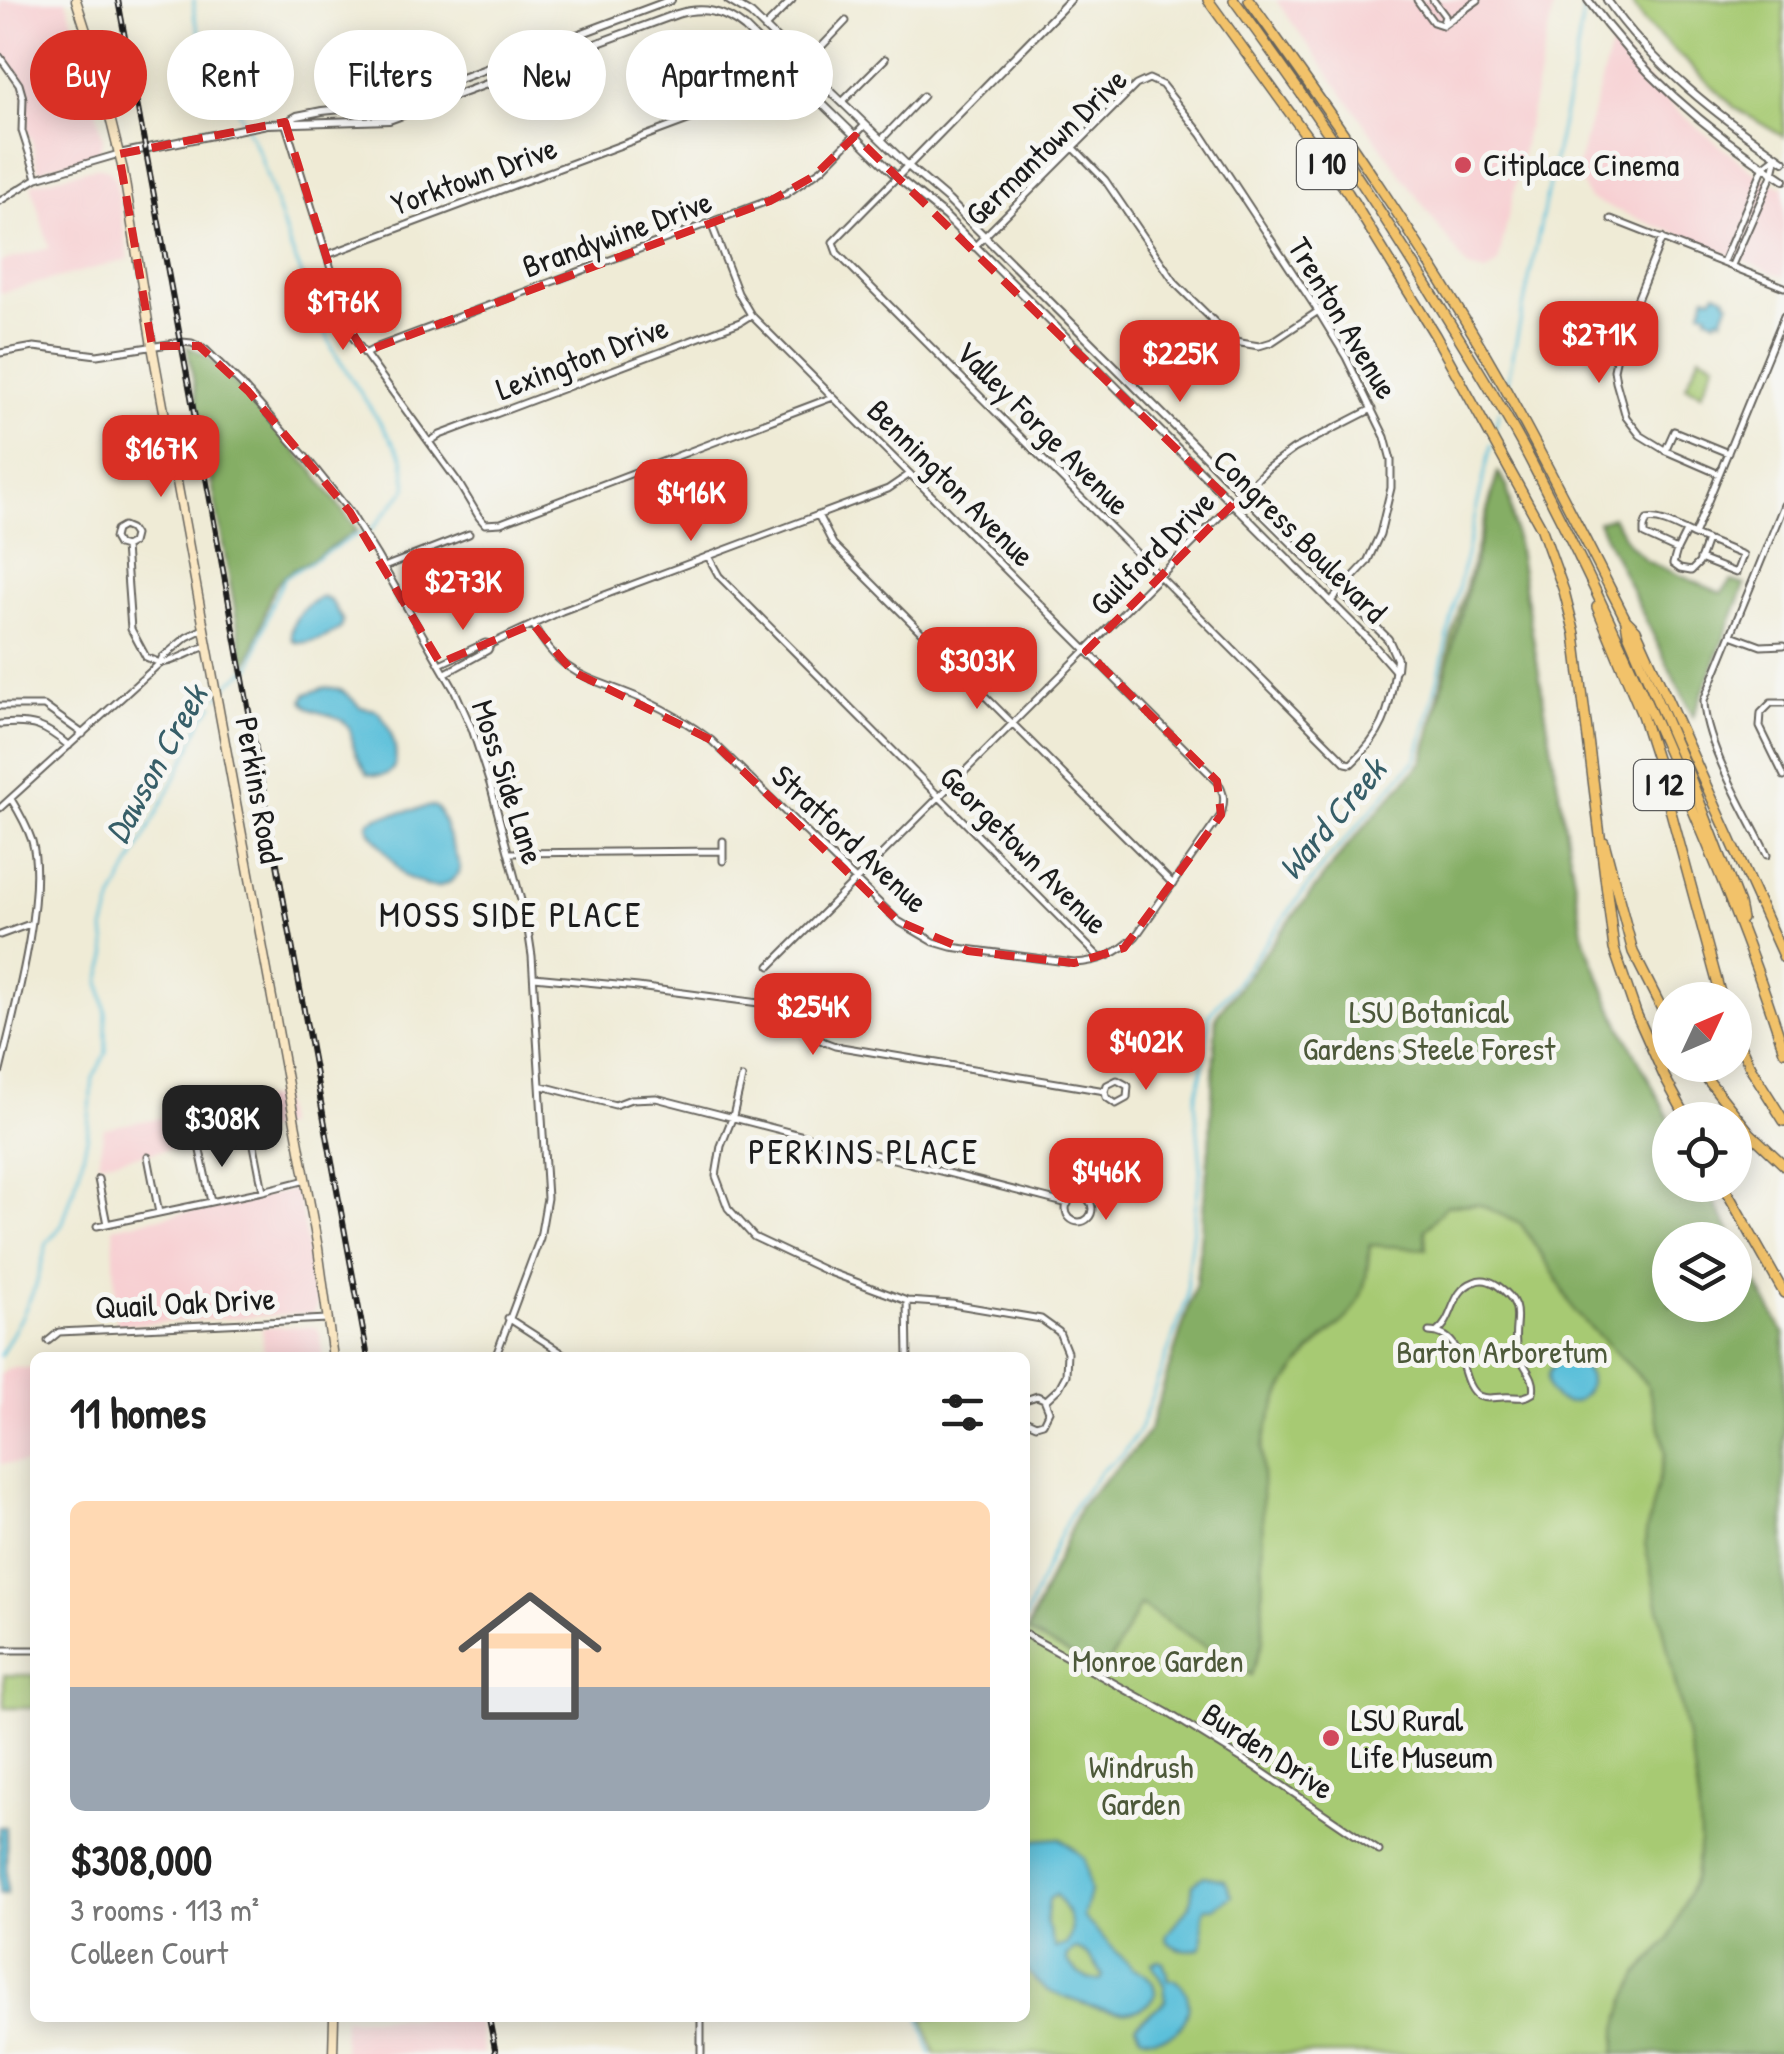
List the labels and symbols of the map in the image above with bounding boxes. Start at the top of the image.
street label: Germantown Drive [955,58,1136,235]
street label: Yorktown Drive [385,126,563,225]
road number: I 10 [1297,139,1357,189]
place label: Citiplace Cinema [1483,143,1679,186]
marker: Citiplace Cinema [1452,154,1474,176]
street label: Brandywine Drive [516,179,718,288]
street label: Trenton Avenue [1278,229,1409,407]
pin: $176K [273,268,413,353]
pin: $271K [1529,301,1669,386]
street label: Lexington Drive [490,305,674,410]
pin: $225K [1110,320,1250,405]
street label: Valley Forge Avenue [947,331,1140,525]
street label: Bennington Avenue [858,389,1045,576]
pin: $167K [91,415,231,500]
street label: Congress Boulevard [1204,439,1397,632]
pin: $416K [621,459,761,544]
street label: Guilford Drive [1080,480,1224,625]
pin: $273K [393,548,533,633]
pin: $303K [907,627,1047,712]
water label: Dawson Creek [93,674,220,851]
street label: Moss Side Lane [462,694,555,870]
street label: Perkins Road [226,714,293,866]
water label: Ward Creek [1267,745,1399,890]
street label: Stratford Avenue [763,755,938,922]
street label: Georgetown Avenue [931,756,1118,944]
road number: I 12 [1634,760,1694,810]
district label: MOSS SIDE PLACE [379,891,643,938]
pin: $254K [743,973,883,1058]
north arrow [1652,982,1752,1082]
park label: LSU Botanical Gardens Steele Forest [1303,990,1556,1070]
pin: $402K [1076,1008,1216,1093]
pin: $308K [152,1085,292,1170]
district label: PERKINS PLACE [748,1128,980,1175]
pin: $446K [1036,1138,1176,1223]
street label: Quail Oak Drive [94,1276,277,1329]
park label: Barton Arboretum [1396,1330,1608,1373]
park label: Monroe Garden [1072,1639,1244,1682]
street label: Burden Drive [1194,1692,1343,1809]
place label: LSU Rural Life Museum [1351,1698,1493,1778]
marker: LSU Rural Life Museum [1320,1727,1342,1749]
park label: Windrush Garden [1089,1745,1193,1825]

